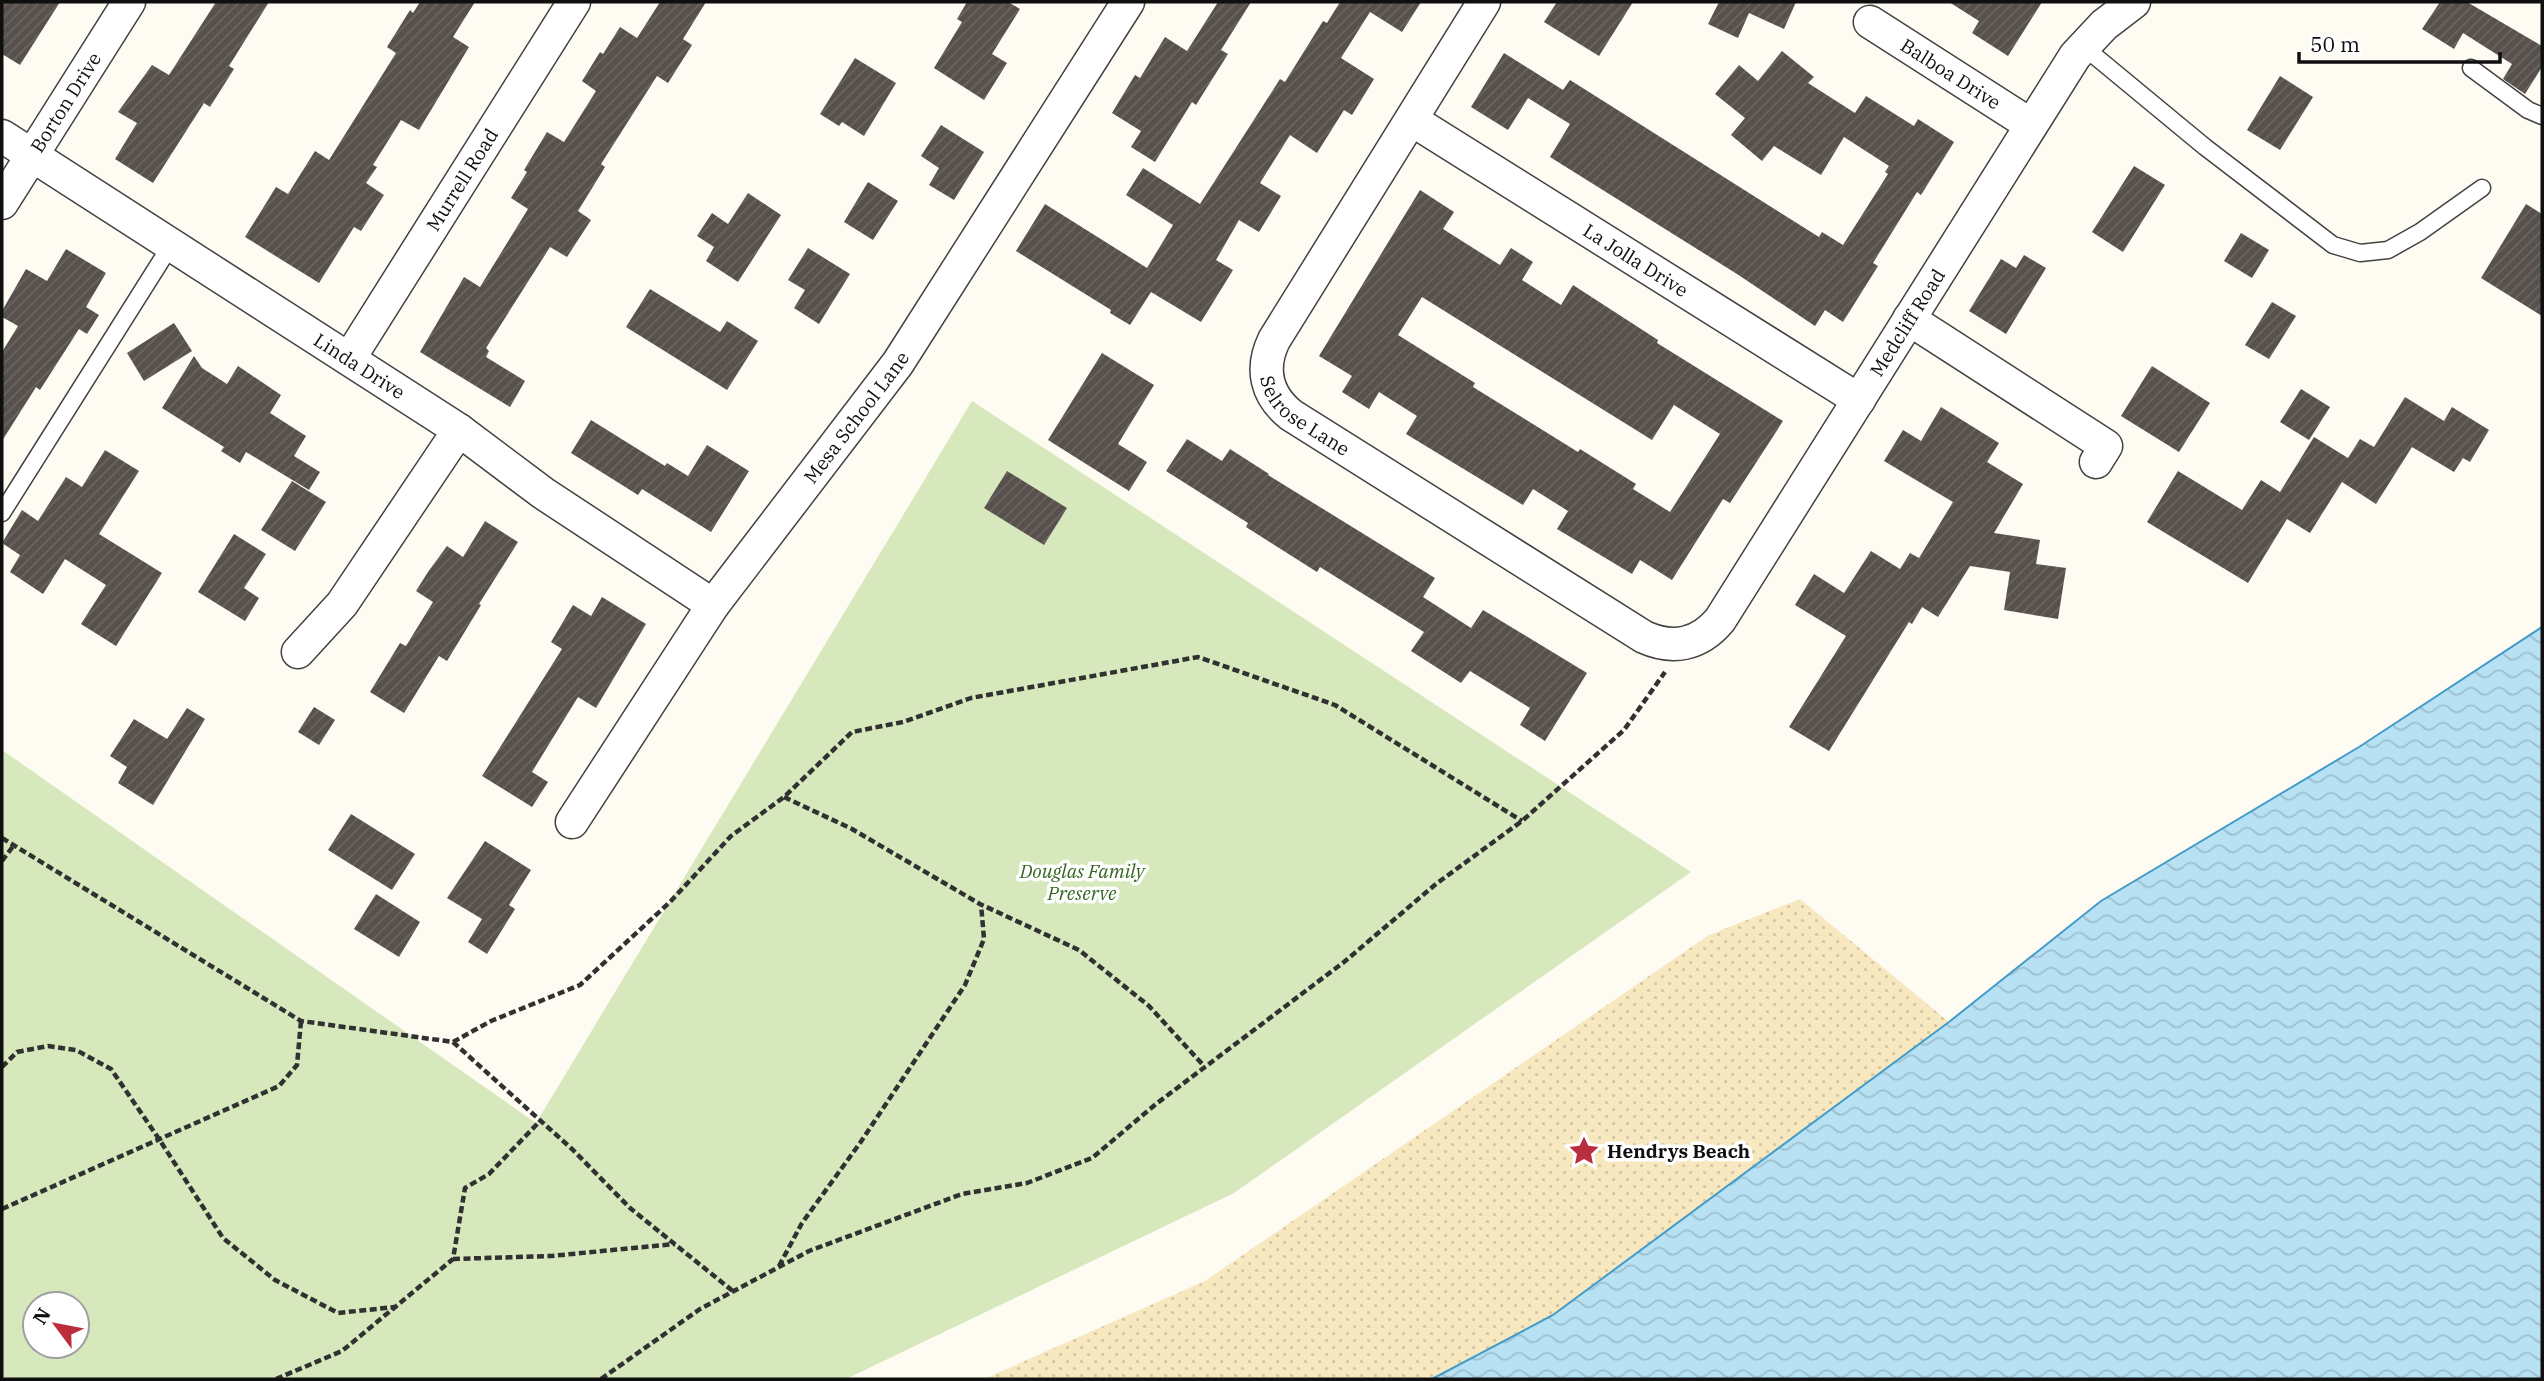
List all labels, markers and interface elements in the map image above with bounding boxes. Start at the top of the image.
scale bar [2299,21,2500,65]
text: 50 m [2310,30,2360,58]
street label: Balboa Drive [1896,33,2005,115]
street label: Borton Drive [25,48,106,157]
street label: Murrell Road [421,124,503,235]
street label: La Jolla Drive [1579,218,1693,302]
street label: Medcliff Road [1864,264,1950,381]
street label: Linda Drive [309,328,410,404]
street label: Mesa School Lane [799,347,914,488]
street label: Selrose Lane [1255,373,1354,461]
park label: Douglas Family Preserve [1019,859,1146,905]
place icon: Hendrys Beach [1567,1134,1601,1168]
place label: Hendrys Beach [1607,1139,1750,1163]
north arrow [21,1290,91,1360]
text: N [27,1303,56,1329]

